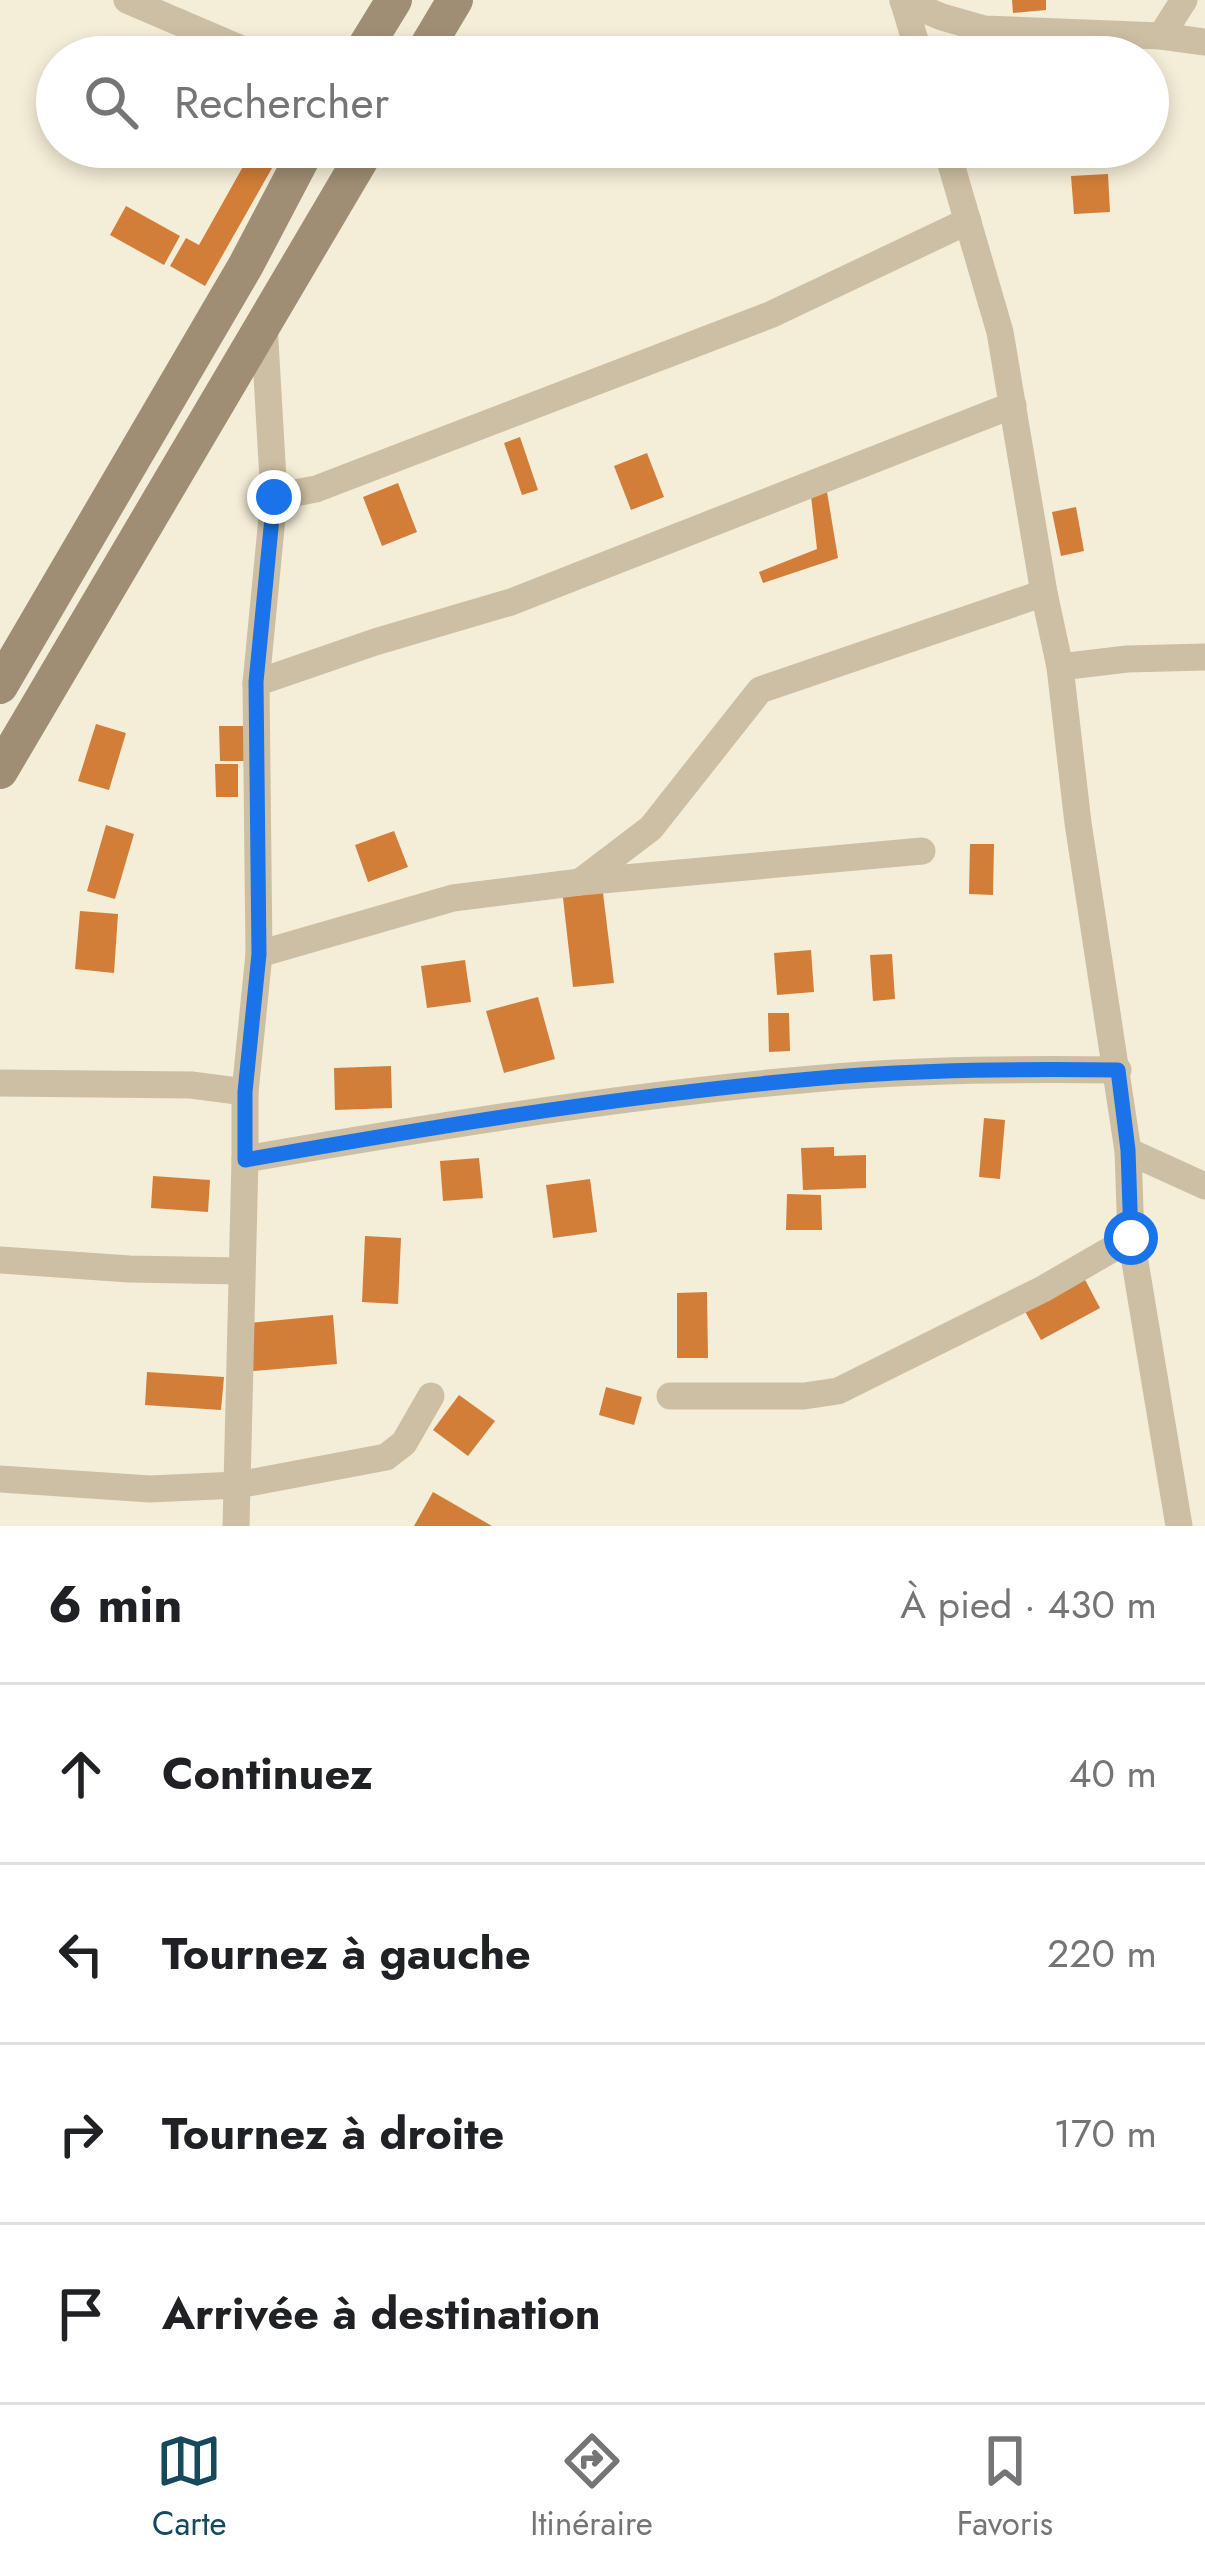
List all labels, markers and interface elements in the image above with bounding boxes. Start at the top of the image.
search box [36,36,1169,168]
icon: search [78,69,144,135]
text: Rechercher [174,70,389,135]
route end [247,470,301,524]
route start [1104,1211,1158,1265]
text: 6 min [48,1567,183,1641]
text: À pied · 430 m [900,1576,1157,1633]
icon: ahead [48,1741,114,1807]
text: Continuez [162,1741,373,1806]
text: 40 m [1069,1745,1157,1802]
icon: left [48,1921,114,1987]
text: Tournez à gauche [162,1921,531,1986]
text: 220 m [1047,1925,1157,1982]
icon: right [48,2101,114,2167]
text: Tournez à droite [162,2101,504,2166]
text: 170 m [1053,2105,1157,2162]
icon: arrive [48,2281,114,2347]
text: Arrivée à destination [162,2281,601,2346]
tab: Carte [152,2428,227,2547]
tab: Itinéraire [530,2428,653,2547]
tab: Favoris [957,2428,1053,2547]

